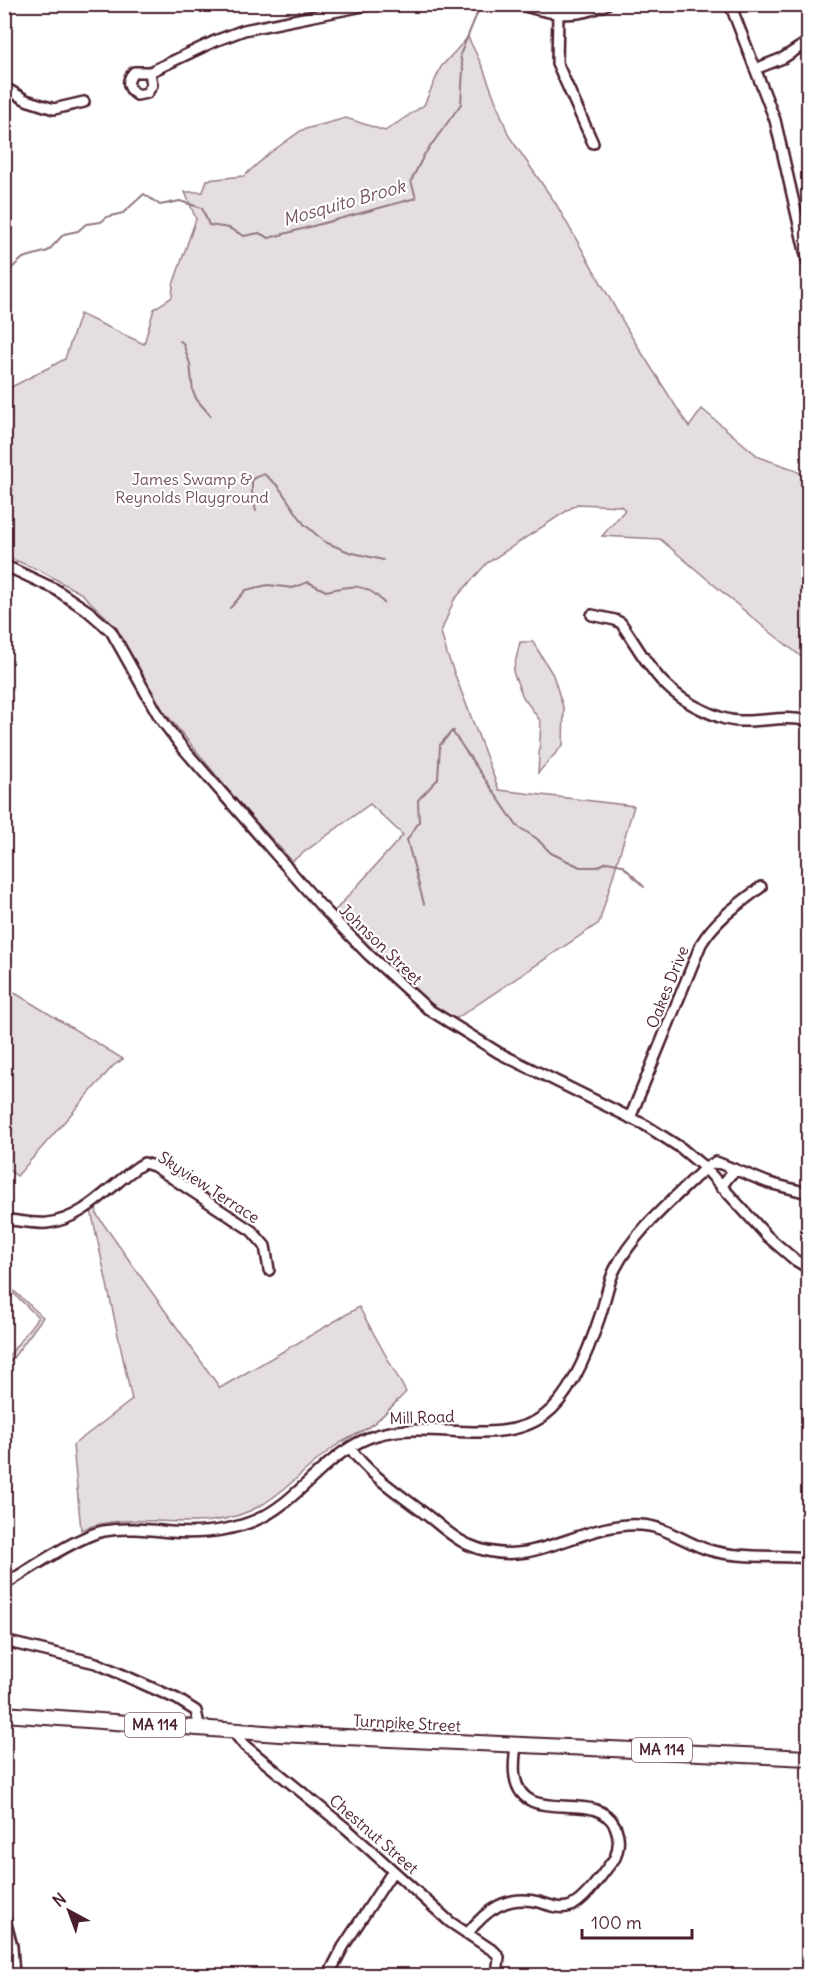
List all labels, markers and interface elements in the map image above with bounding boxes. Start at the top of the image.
water label: Mosquito Brook [280,174,409,231]
park label: James Swamp & Reynolds Playground [115,469,269,507]
street label: Johnson Street [335,899,427,989]
street label: Oakes Drive [641,943,693,1031]
street label: Skyview Terrace [155,1147,263,1227]
street label: Mill Road [389,1406,455,1428]
street label: Turnpike Street [352,1710,462,1736]
road number: MA 114 [125,1713,185,1737]
road number: MA 114 [632,1738,692,1762]
street label: Chestnut Street [325,1790,423,1879]
north arrow [39,1881,99,1941]
text: N [48,1889,70,1911]
scale bar [582,1902,692,1940]
text: 100 m [591,1911,642,1934]

